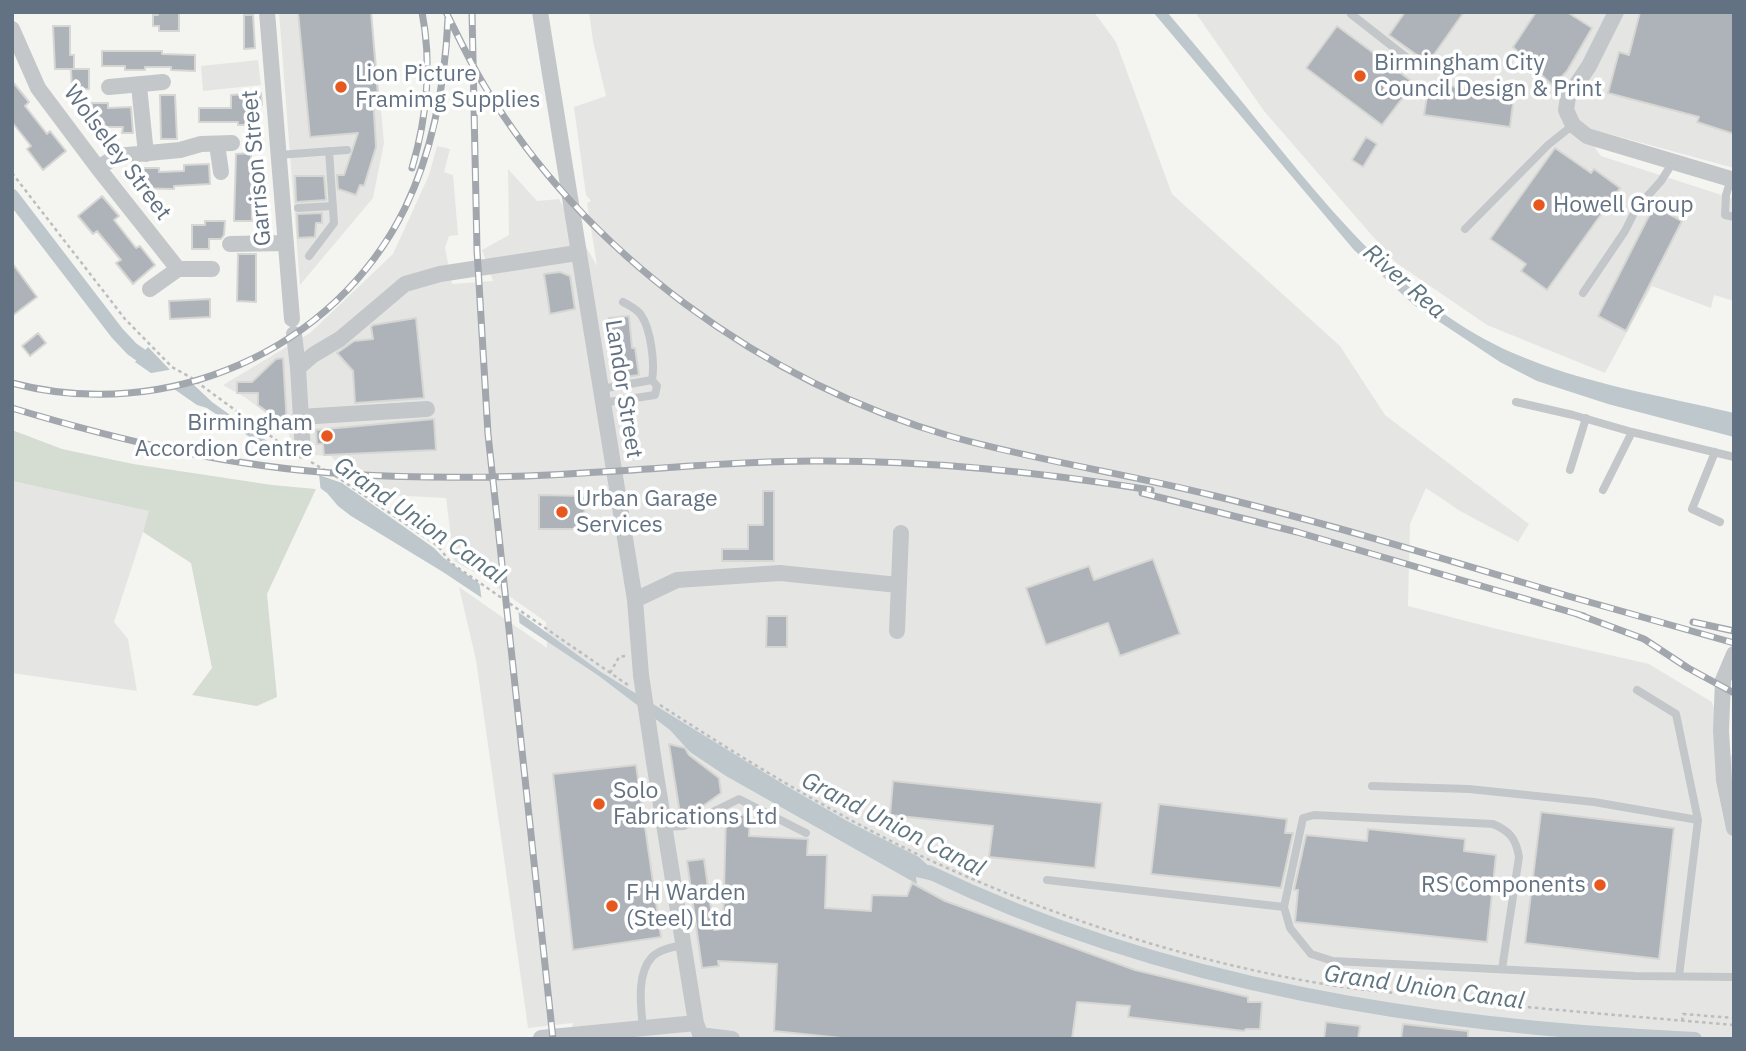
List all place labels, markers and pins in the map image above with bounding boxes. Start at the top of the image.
place label: Birmingham City Council Design & Print [1374,49,1602,103]
place label: Lion Picture Framimg Supplies [355,60,540,114]
marker: Birmingham City Council Design & Print [1352,68,1368,84]
marker: Lion Picture Framimg Supplies [333,79,349,95]
place label: Howell Group [1553,191,1694,219]
marker: Howell Group [1531,197,1547,213]
place label: Birmingham Accordion Centre [135,409,313,463]
marker: Birmingham Accordion Centre [319,428,335,444]
place label: Urban Garage Services [576,485,718,539]
marker: Urban Garage Services [554,504,570,520]
place label: Solo Fabrications Ltd [613,777,778,831]
marker: Solo Fabrications Ltd [591,796,607,812]
place label: RS Components [1421,871,1586,899]
marker: RS Components [1592,877,1608,893]
place label: F H Warden (Steel) Ltd [626,879,746,933]
marker: F H Warden (Steel) Ltd [604,898,620,914]

